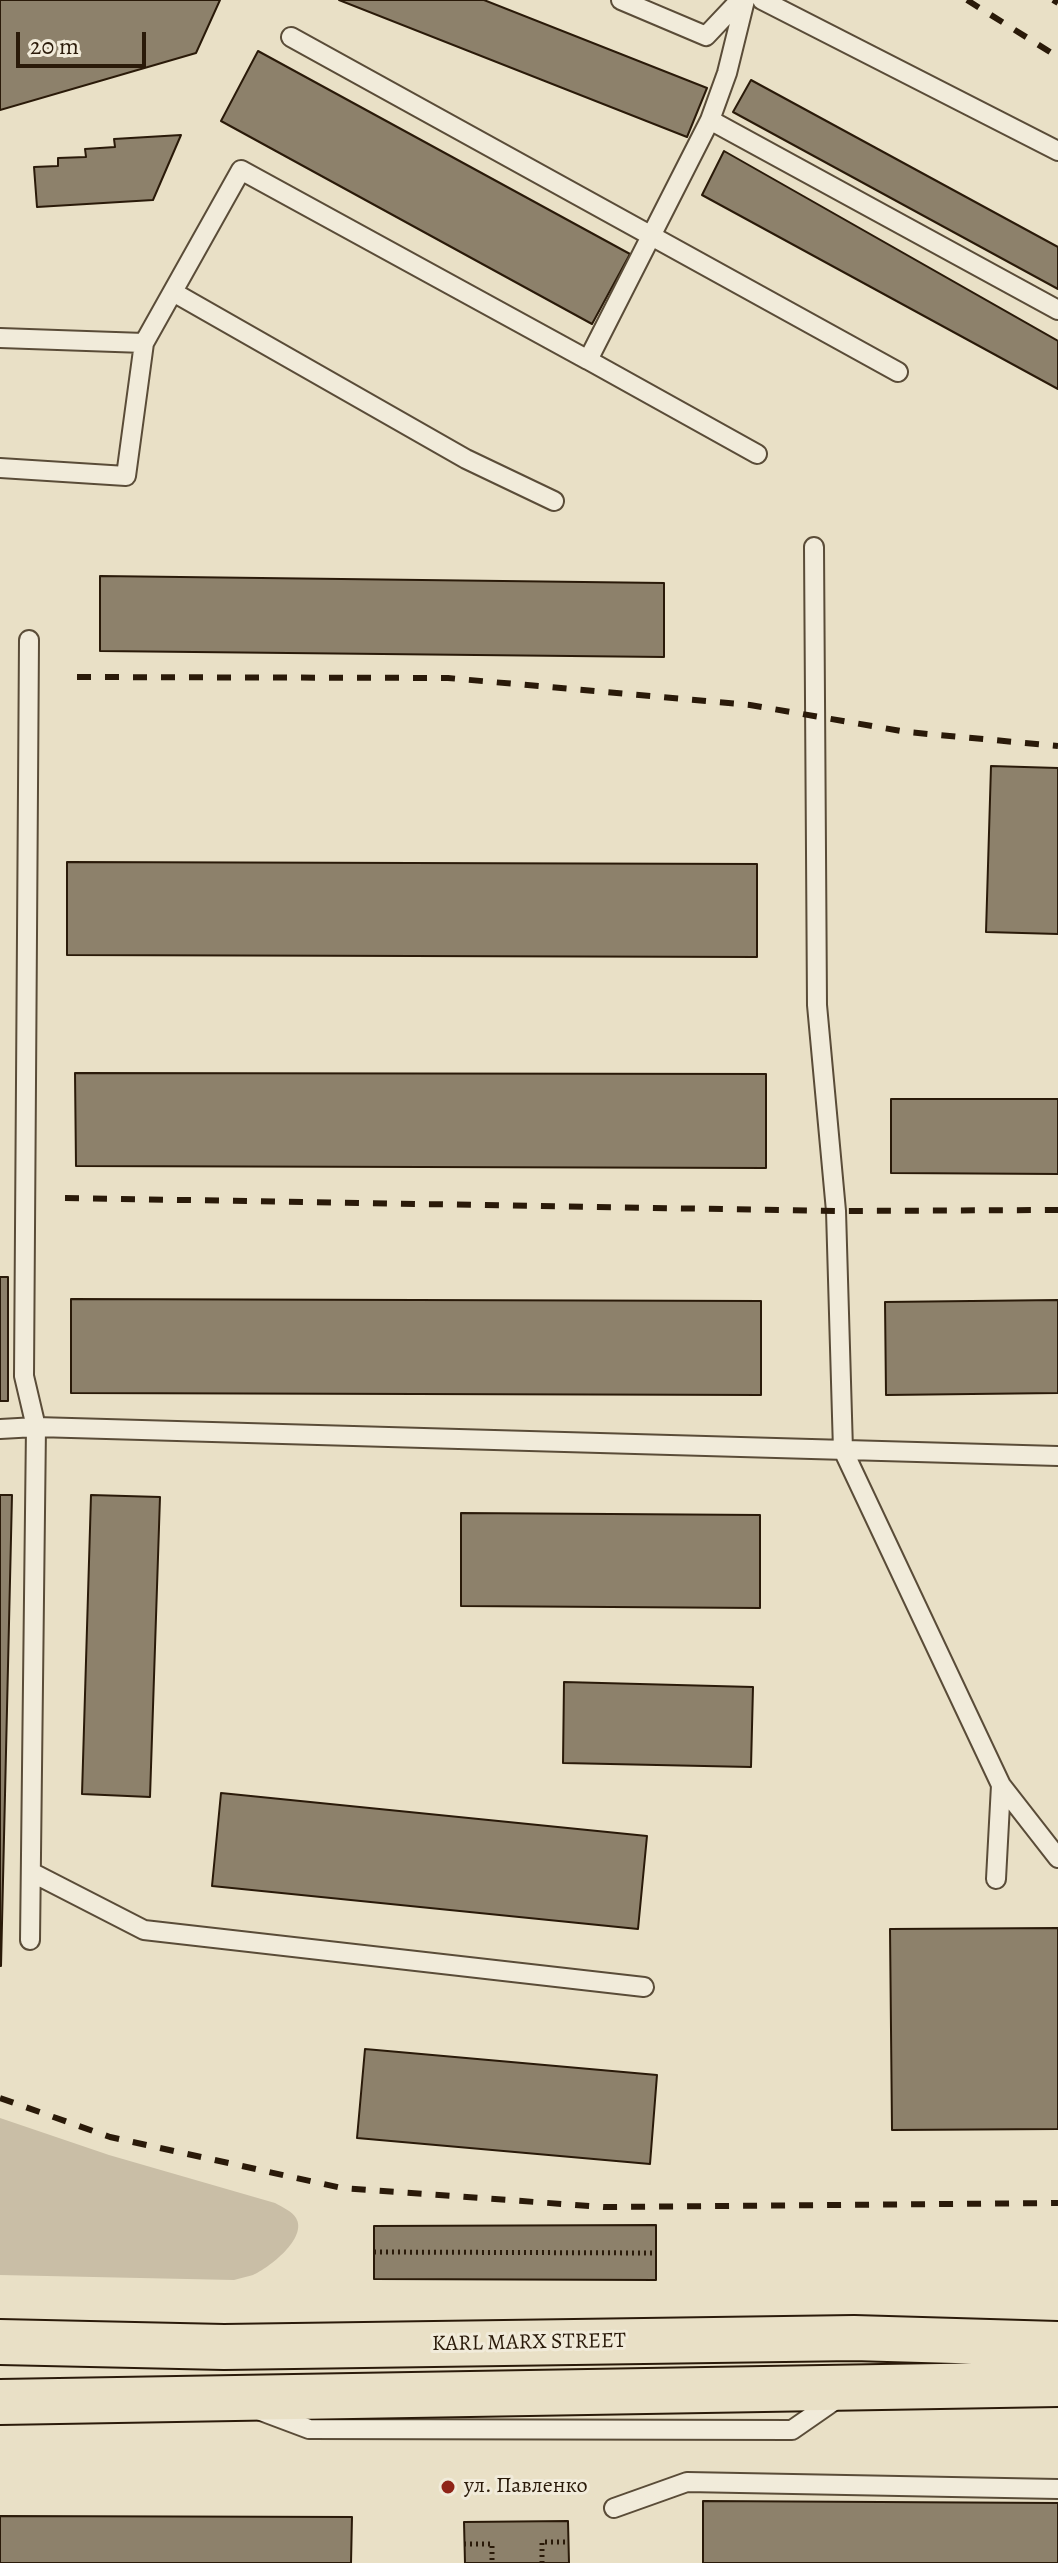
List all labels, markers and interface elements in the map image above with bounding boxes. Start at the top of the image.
scale bar [20,16,150,66]
text: 20 m [30,30,79,62]
street label: KARL MARX STREET [432,2328,626,2358]
place label: ул. Павленко [464,2474,588,2500]
marker: ул. Павленко [439,2478,457,2496]

